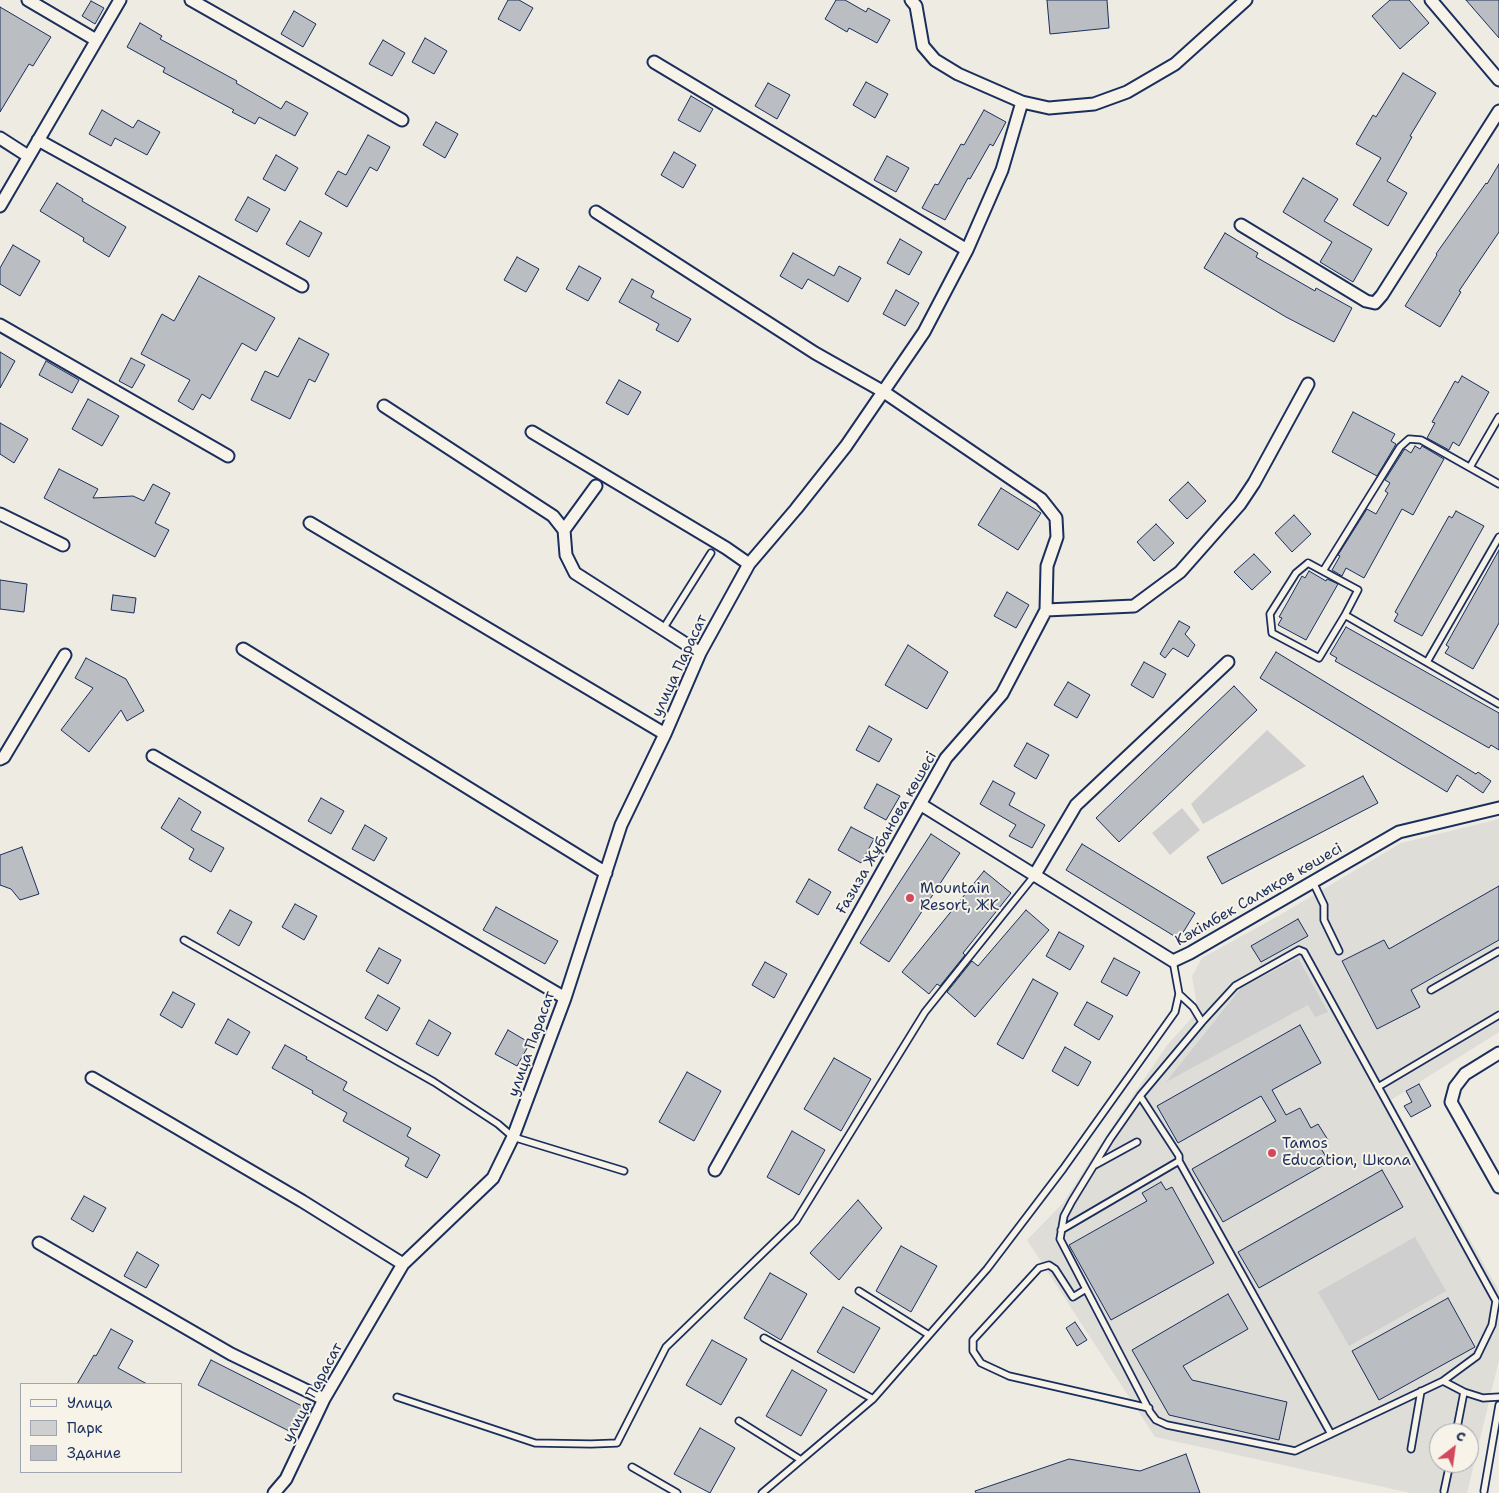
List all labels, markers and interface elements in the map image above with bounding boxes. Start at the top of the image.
street label: улица Парасат [648,612,712,720]
street label: Ғазиза Жұбанова көшесі [833,748,941,918]
street label: Кәкімбек Салықов көшесі [1172,840,1346,950]
place label: Mountain Resort, ЖК [920,880,999,915]
marker: Mountain Resort, ЖК [904,892,916,904]
street label: улица Парасат [505,989,559,1099]
place label: Tamos Education, Школа [1282,1135,1411,1170]
marker: Tamos Education, Школа [1266,1147,1278,1159]
street label: улица Парасат [279,1340,347,1446]
legend [20,1383,182,1473]
text: Улица [67,1393,112,1413]
text: Парк [67,1418,103,1438]
north arrow [1429,1423,1479,1473]
text: С [1453,1426,1469,1446]
text: Здание [67,1443,121,1463]

